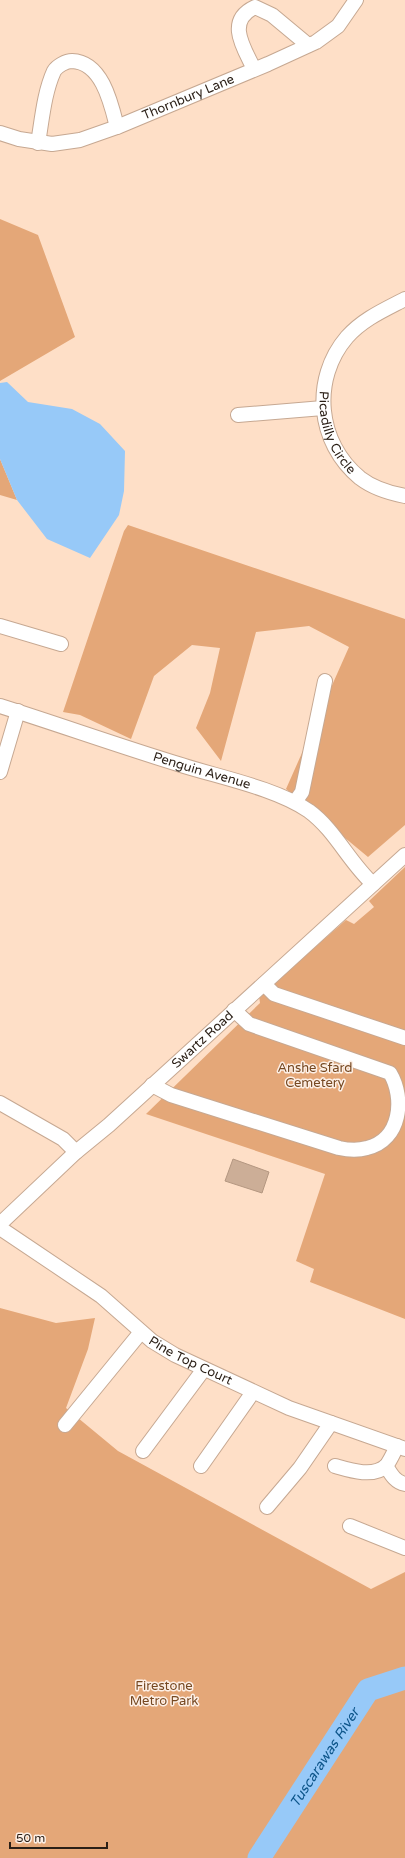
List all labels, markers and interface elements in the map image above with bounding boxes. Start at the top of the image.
street label: Thornbury Lane [140,71,237,124]
street label: Picadilly Circle [315,391,359,478]
street label: Penguin Avenue [151,749,253,793]
street label: Swartz Road [169,1008,237,1072]
park label: Anshe Sfard Cemetery [277,1060,353,1091]
street label: Pine Top Court [146,1333,235,1388]
park label: Firestone Metro Park [130,1678,198,1709]
water label: Tuscarawas River [286,1703,364,1810]
scale bar [10,1824,107,1850]
text: 50 m [16,1831,45,1845]

